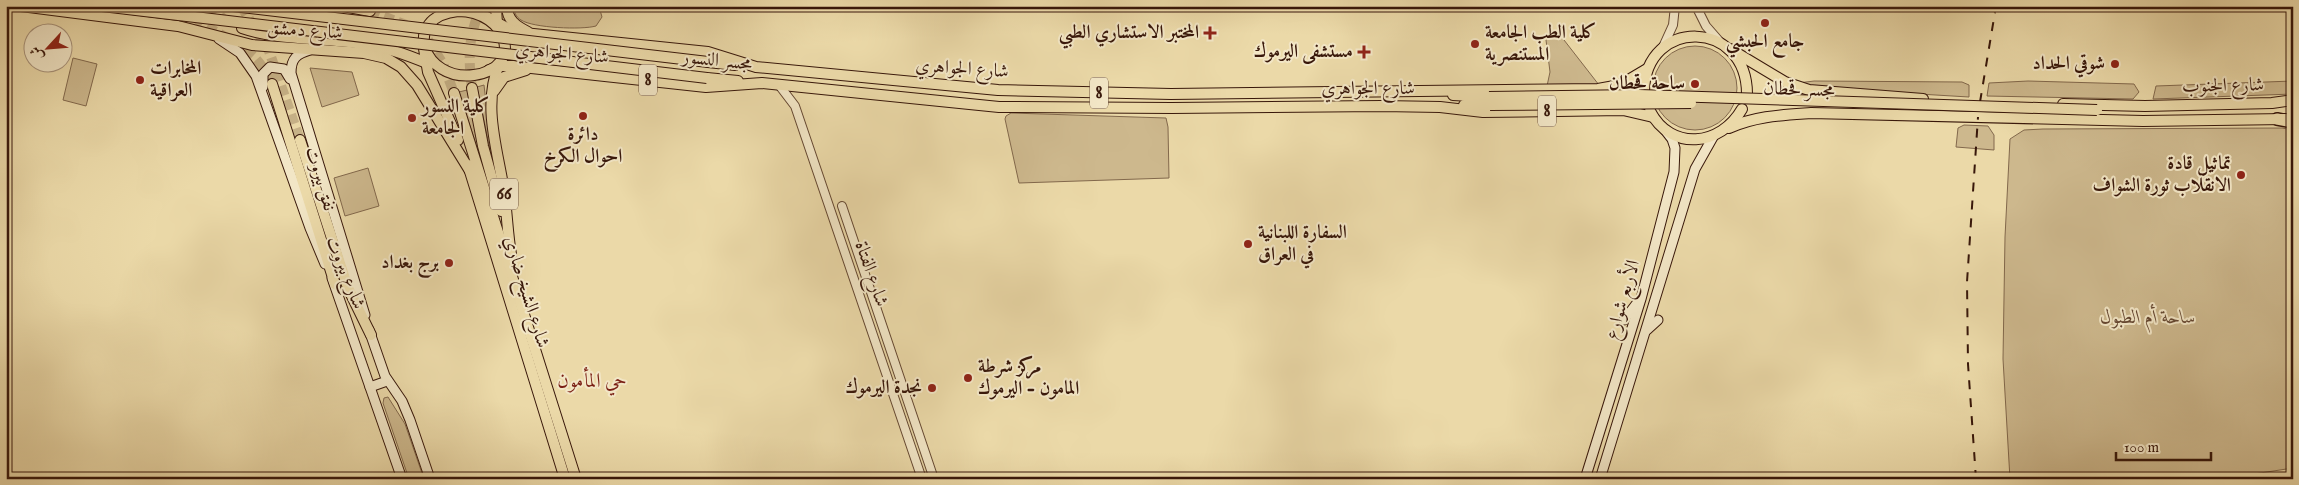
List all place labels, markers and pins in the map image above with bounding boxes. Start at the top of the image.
marker: جامع الحبشي [1759,17,1771,29]
place label: المختبر الاستشاري الطبي [1059,21,1199,49]
place label: كلية الطب الجامعة المستنصرية [1485,21,1597,67]
marker: المختبر الاستشاري الطبي [1203,26,1217,40]
place label: جامع الحبشي [1726,30,1804,58]
marker: كلية الطب الجامعة المستنصرية [1469,38,1481,50]
place label: مستشفى اليرموك [1254,40,1353,65]
marker: مستشفى اليرموك [1357,45,1371,59]
place label: شوقي الحداد [2032,52,2105,78]
place label: المخابرات العراقية [150,57,201,103]
marker: شوقي الحداد [2109,58,2121,70]
place label: ساحة قحطان [1609,72,1685,96]
marker: المخابرات العراقية [134,74,146,86]
marker: ساحة قحطان [1689,78,1701,90]
place label: كلية النسور الجامعة [420,95,490,141]
marker: دائرة احوال الكرخ [577,110,589,122]
marker: كلية النسور الجامعة [406,112,418,124]
place label: دائرة احوال الكرخ [544,123,622,173]
place label: تماثيل قادة الانقلاب ثورة الشواف [2093,152,2231,198]
marker: تماثيل قادة الانقلاب ثورة الشواف [2235,169,2247,181]
place label: السفارة اللبنانية في العراق [1258,221,1347,269]
marker: السفارة اللبنانية في العراق [1242,238,1254,250]
place label: برج بغداد [381,251,440,279]
marker: برج بغداد [443,257,455,269]
place label: مركز شرطة المامون - اليرموك [978,355,1079,401]
marker: مركز شرطة المامون - اليرموك [962,372,974,384]
place label: نجدة اليرموك [845,376,922,400]
marker: نجدة اليرموك [926,382,938,394]

